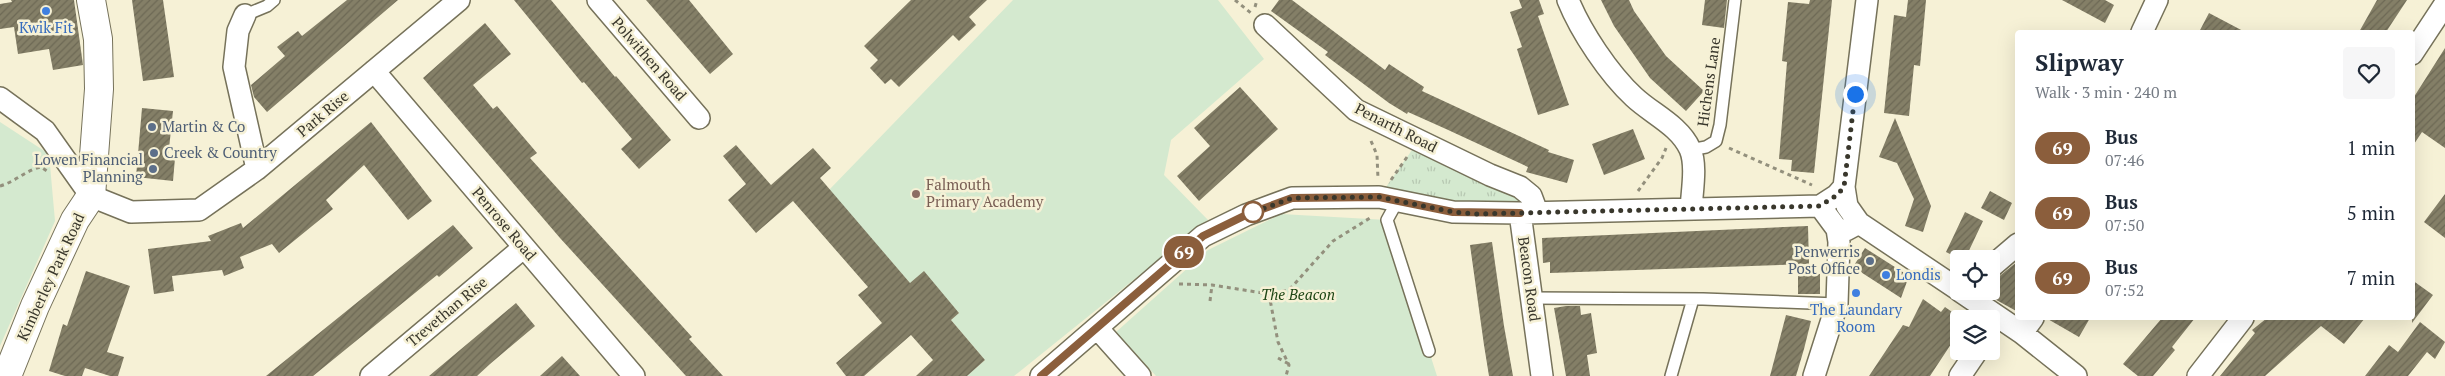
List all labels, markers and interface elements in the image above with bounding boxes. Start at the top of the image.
marker: Kwik Fit [40,5,52,17]
street label: Polwithen Road [608,12,692,104]
place label: Kwik Fit [19,17,73,37]
street label: Hichens Lane [1692,36,1724,128]
text: Slipway [2035,46,2124,78]
button: heart [2343,47,2395,99]
text: Walk · 3 min · 240 m [2035,81,2177,103]
your location [1843,82,1868,107]
street label: Park Rise [292,86,352,141]
street label: Penarth Road [1352,98,1441,156]
place label: Martin & Co [162,116,245,136]
marker: Martin & Co [146,121,158,133]
text: Bus [2105,124,2138,149]
text: 1 min [2347,135,2395,160]
text: 69 [2052,136,2073,160]
place label: Creek & Country [164,142,277,162]
marker: Creek & Country [148,147,160,159]
place label: Lowen Financial Planning [34,149,144,186]
text: 07:46 [2105,149,2144,171]
marker: Lowen Financial Planning [147,163,159,175]
place label: Falmouth Primary Academy [926,174,1044,211]
street label: Penrose Road [468,182,541,264]
marker: Falmouth Primary Academy [910,188,922,200]
text: Bus [2105,189,2138,214]
text: 5 min [2347,200,2395,225]
unlabelled marker [1242,201,1264,223]
text: 69 [2052,201,2073,225]
street label: Kimberley Park Road [12,209,88,344]
text: 07:50 [2105,214,2144,236]
street label: Beacon Road [1514,235,1546,323]
line badge: 69 [1162,236,1206,268]
text: 69 [1174,240,1194,264]
place label: Penwerris Post Office [1788,241,1860,278]
map controls [1950,250,2000,360]
button: locate [1950,250,2000,300]
text: Bus [2105,254,2138,279]
marker: Penwerris Post Office [1864,255,1876,267]
place label: Londis [1896,264,1941,284]
text: 7 min [2347,265,2395,290]
text: 69 [2052,266,2073,290]
marker: Londis [1880,269,1892,281]
street label: Trevethan Rise [402,272,491,351]
text: 07:52 [2105,279,2144,301]
park label: The Beacon [1261,284,1335,304]
marker: The Laundary Room [1850,287,1862,299]
place label: The Laundary Room [1810,299,1902,336]
button: layers [1950,310,2000,360]

